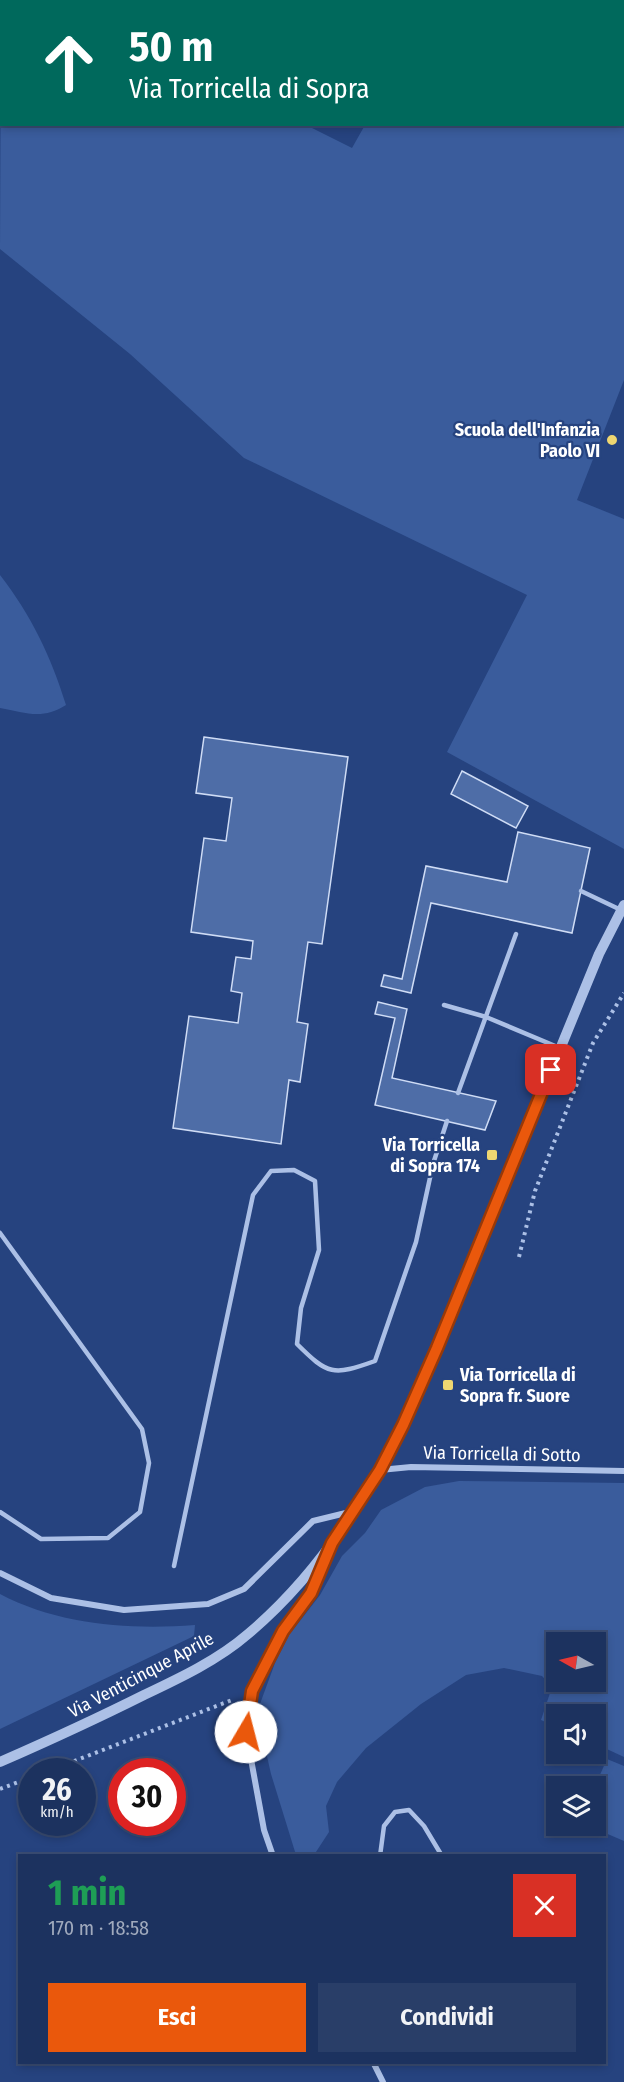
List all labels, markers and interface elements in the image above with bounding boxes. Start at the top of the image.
text: 50 m [129,22,213,72]
icon: ahead [30,24,108,102]
text: Via Torricella di Sopra [129,73,369,105]
place label: Scuola dell'Infanzia Paolo VI [455,419,600,462]
marker: Scuola dell'Infanzia Paolo VI [605,433,619,447]
pin [525,1044,576,1095]
icon: arrive [534,1053,567,1086]
place label: Via Torricella di Sopra 174 [382,1134,480,1177]
marker: Via Torricella di Sopra 174 [485,1148,499,1162]
place label: Via Torricella di Sopra fr. Suore [459,1364,576,1407]
marker: Via Torricella di Sopra fr. Suore [441,1378,455,1392]
street label: Via Torricella di Sotto [423,1442,581,1466]
street label: Via Venticinque Aprile [64,1627,218,1723]
north arrow [546,1632,606,1692]
map controls [546,1632,606,1836]
position arrow [214,1700,278,1764]
button: sound [546,1704,606,1764]
speed limit sign: 30 [108,1758,186,1836]
text: 26 [42,1772,72,1808]
button: layers [546,1776,606,1836]
text: km/h [40,1803,74,1821]
text: 1 min [48,1871,126,1915]
button: close [513,1874,576,1937]
text: 170 m · 18:58 [48,1916,149,1940]
button: Esci [48,1983,306,2052]
button: Condividi [318,1983,576,2052]

